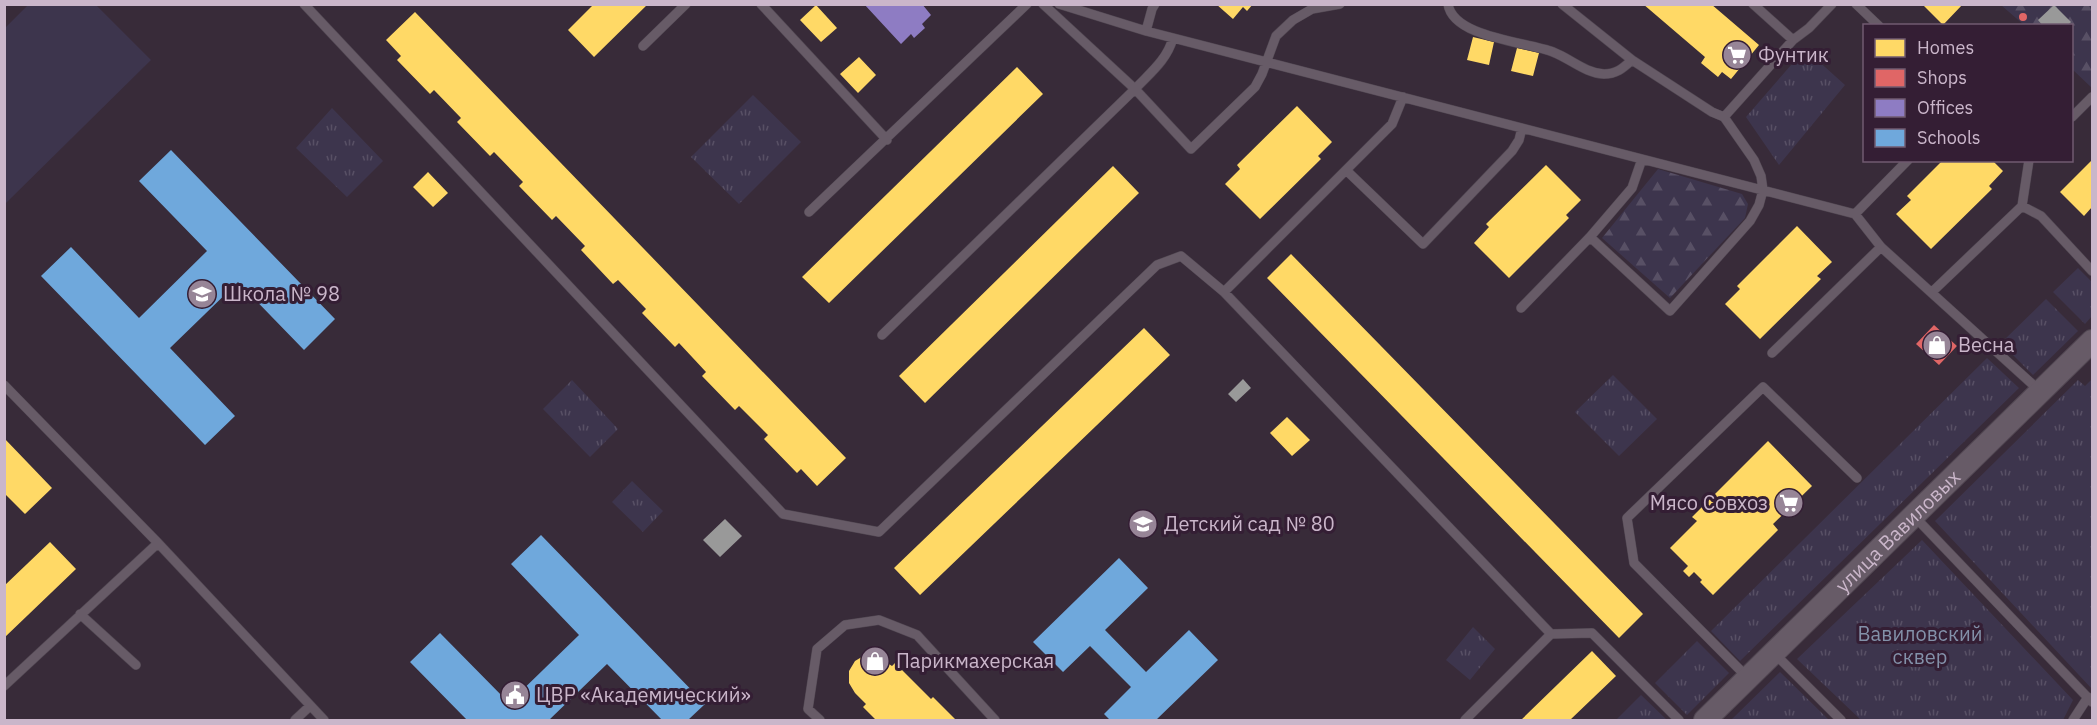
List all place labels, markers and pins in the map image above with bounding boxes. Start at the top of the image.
supermarket icon: Фунтик [1721,39,1753,71]
place label: Фунтик [1758,41,1829,68]
school or university icon: Школа № 98 [186,278,218,310]
place label: Школа № 98 [223,280,340,307]
shop icon: Весна [1921,329,1953,361]
place label: Весна [1958,331,2015,358]
supermarket icon: Мясо Совхоз [1773,487,1805,519]
place label: Мясо Совхоз [1650,489,1768,516]
school or university icon: Детский сад № 80 [1127,508,1159,540]
place label: Детский сад № 80 [1164,510,1335,537]
shop icon: Парикмахерская [859,645,891,677]
place label: Парикмахерская [896,647,1054,674]
public building icon: ЦВР «Академический» [499,679,531,711]
place label: ЦВР «Академический» [536,681,751,708]

